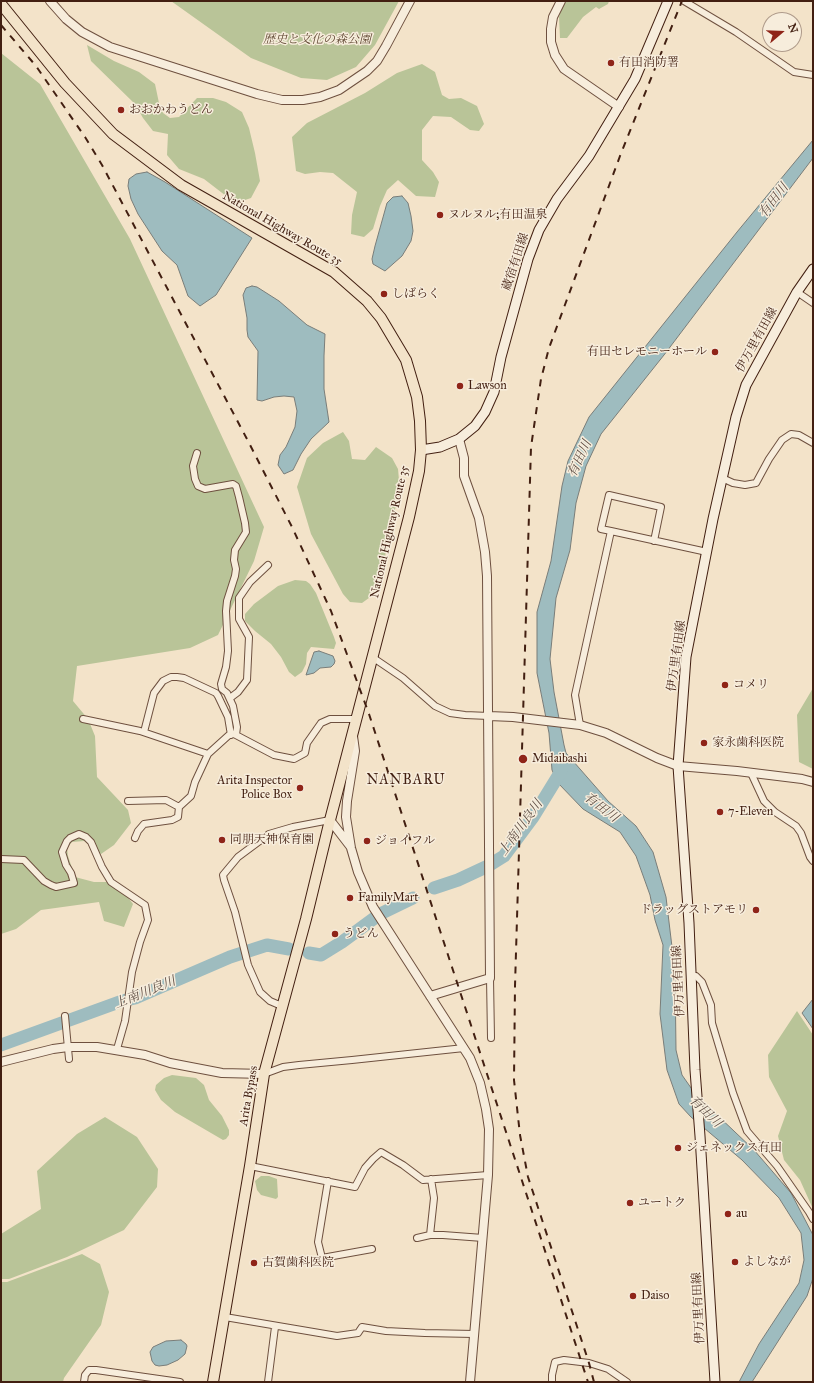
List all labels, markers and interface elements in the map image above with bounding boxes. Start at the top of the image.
north arrow [762,12,802,52]
text: N [785,22,801,35]
park label: 歴史と文化の森公園 [263,33,371,47]
place label: 有田消防署 [619,56,679,70]
marker: 有田消防署 [606,58,616,68]
place label: おおかわうどん [129,103,213,117]
marker: おおかわうどん [116,105,126,115]
water label: 有田川 [756,181,792,221]
street label: National Highway Route 35 [220,189,344,269]
place label: ヌルヌル;有田温泉 [448,208,547,222]
marker: ヌルヌル;有田温泉 [435,210,445,220]
street label: 蔵宿有田線 [500,231,532,293]
place label: しばらく [392,287,440,301]
marker: しばらく [379,289,389,299]
street label: 伊万里有田線 [733,305,781,375]
place label: 有田セレモニーホール [587,345,707,359]
marker: 有田セレモニーホール [710,347,720,357]
place label: Lawson [468,379,507,393]
marker: Lawson [455,381,465,391]
water label: 有田川 [565,438,595,480]
street label: National Highway Route 35 [368,464,412,600]
street label: 伊万里有田線 [665,619,689,693]
place label: コメリ [733,678,769,692]
marker: コメリ [720,680,730,690]
place label: 家永歯科医院 [712,736,784,750]
marker: 家永歯科医院 [699,738,709,748]
place label: Midaibashi [532,752,587,766]
marker: Midaibashi [517,753,529,765]
district label: NANBARU [366,773,446,789]
place label: Arita Inspector Police Box [217,774,292,802]
marker: Arita Inspector Police Box [295,783,305,793]
water label: 有田川 [581,790,621,826]
water label: 上南川良川 [496,797,546,859]
place label: 7-Eleven [728,805,773,819]
marker: 7-Eleven [715,807,725,817]
place label: 同朋天神保育園 [230,833,314,847]
place label: ジョイフル [375,834,435,848]
marker: 同朋天神保育園 [217,835,227,845]
marker: ジョイフル [362,836,372,846]
place label: FamilyMart [358,891,419,905]
marker: FamilyMart [345,893,355,903]
place label: ドラッグストアモリ [640,903,748,917]
marker: ドラッグストアモリ [751,905,761,915]
place label: うどん [343,927,379,941]
marker: うどん [330,929,340,939]
street label: 伊万里有田線 [670,945,688,1017]
water label: 上南川良川 [112,974,178,1012]
street label: Arita Bypass [237,1065,261,1127]
water label: 有田川 [686,1093,724,1131]
place label: ジェネックス有田 [686,1141,782,1155]
marker: ジェネックス有田 [673,1143,683,1153]
place label: ユートク [638,1196,686,1210]
marker: ユートク [625,1198,635,1208]
place label: au [736,1207,747,1221]
marker: au [723,1209,733,1219]
place label: よしなが [743,1255,791,1269]
place label: 古賀歯科医院 [262,1256,334,1270]
marker: よしなが [730,1257,740,1267]
marker: 古賀歯科医院 [249,1258,259,1268]
street label: 伊万里有田線 [690,1272,708,1344]
place label: Daiso [641,1289,669,1303]
marker: Daiso [628,1291,638,1301]

